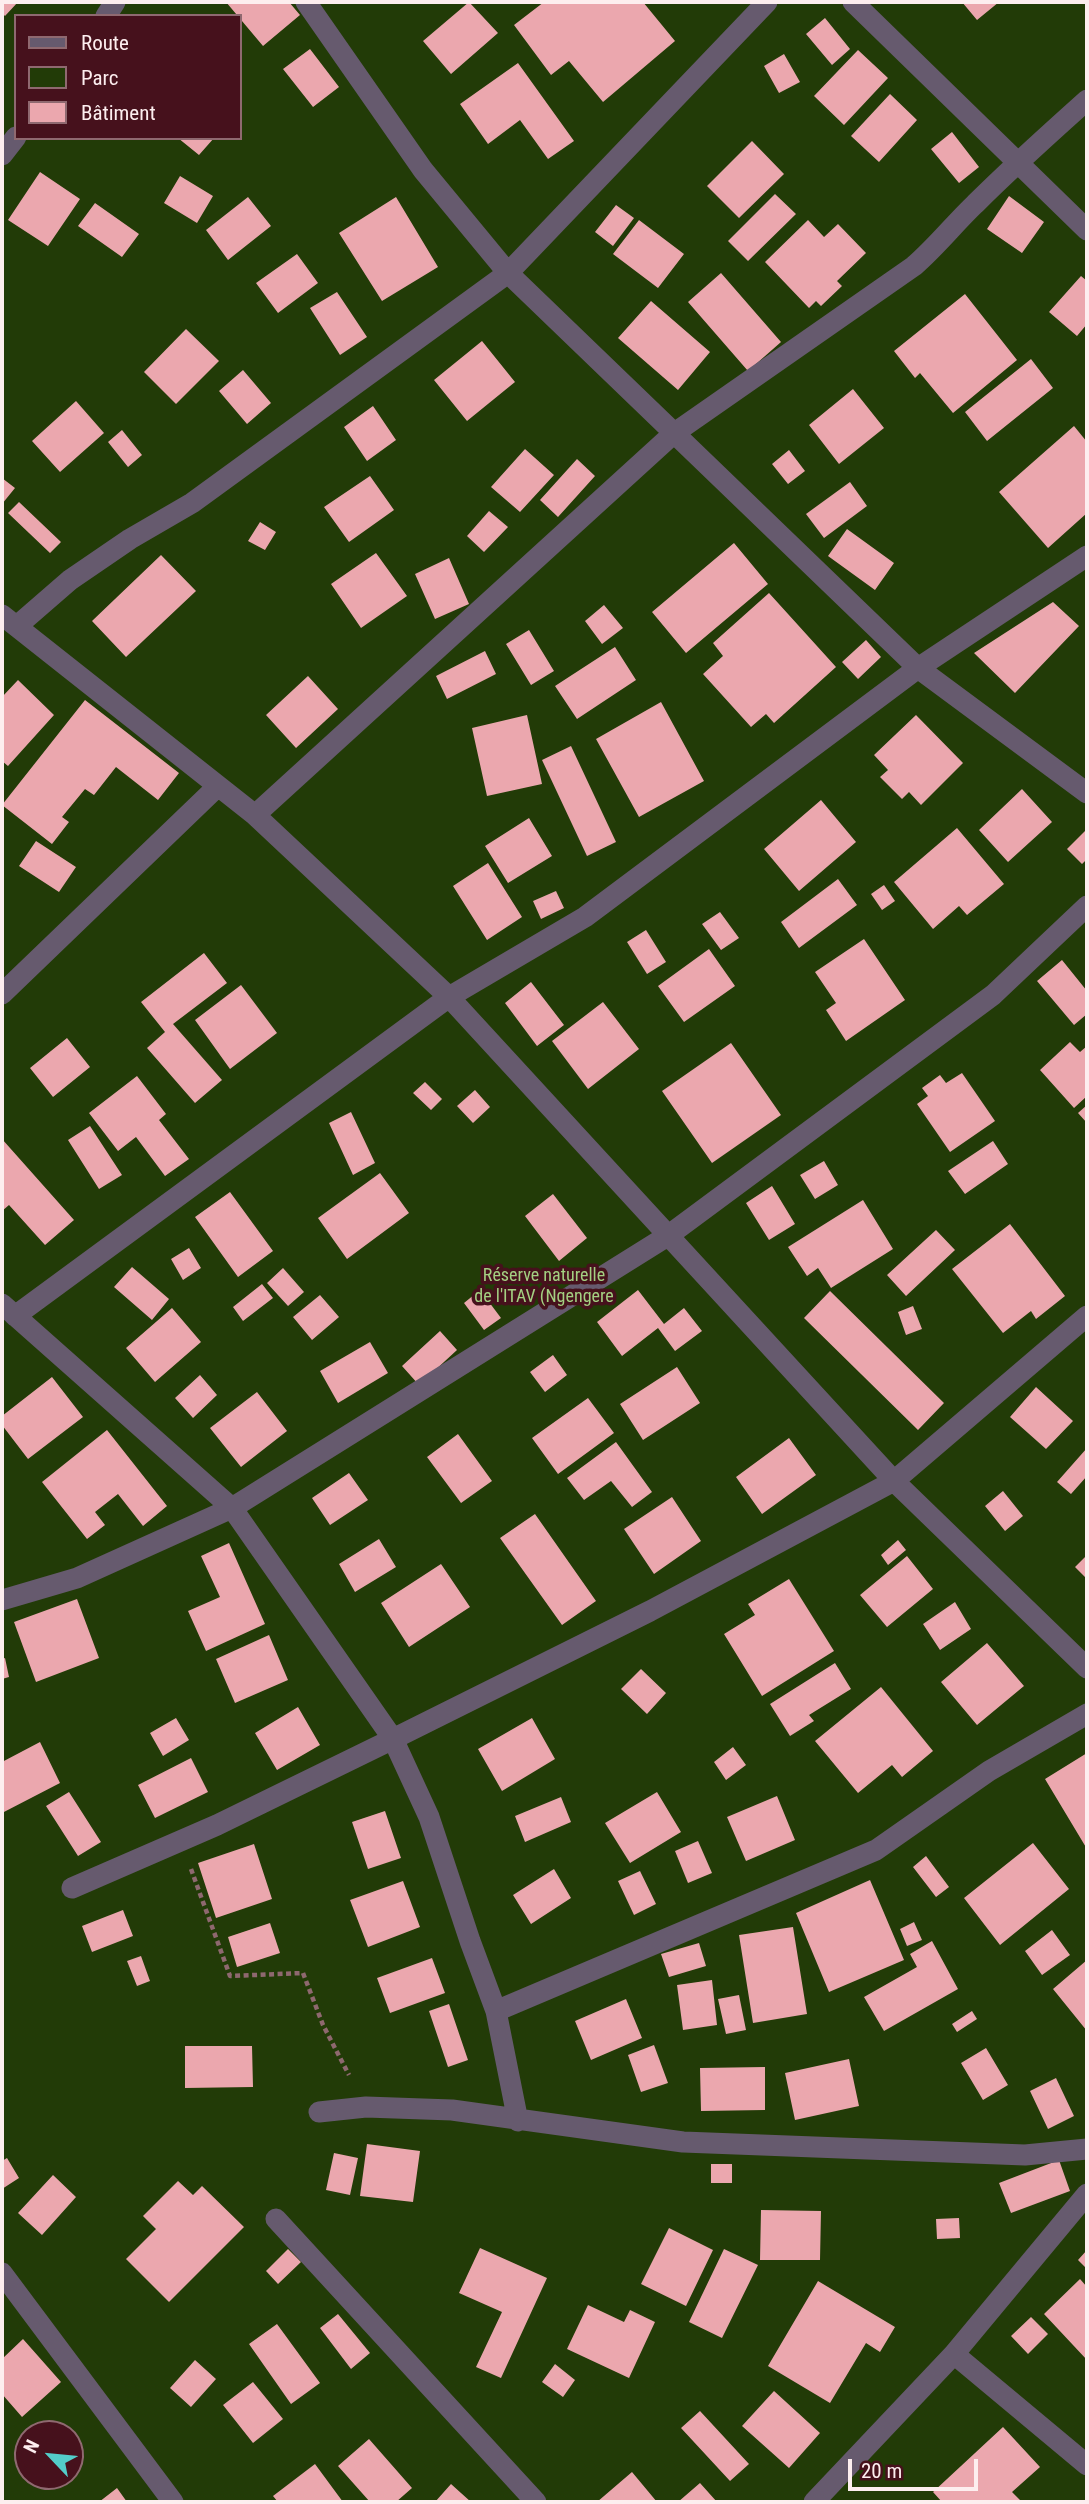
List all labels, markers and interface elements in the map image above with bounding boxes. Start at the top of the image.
legend [14,14,242,140]
text: Route [81,31,129,55]
text: Parc [81,66,119,90]
text: Bâtiment [81,101,156,125]
park label: Réserve naturelle de l'ITAV (Ngengere [474,1265,614,1308]
north arrow [14,2420,84,2490]
text: N [19,2436,44,2457]
scale bar [851,2444,981,2488]
text: 20 m [861,2459,902,2483]

